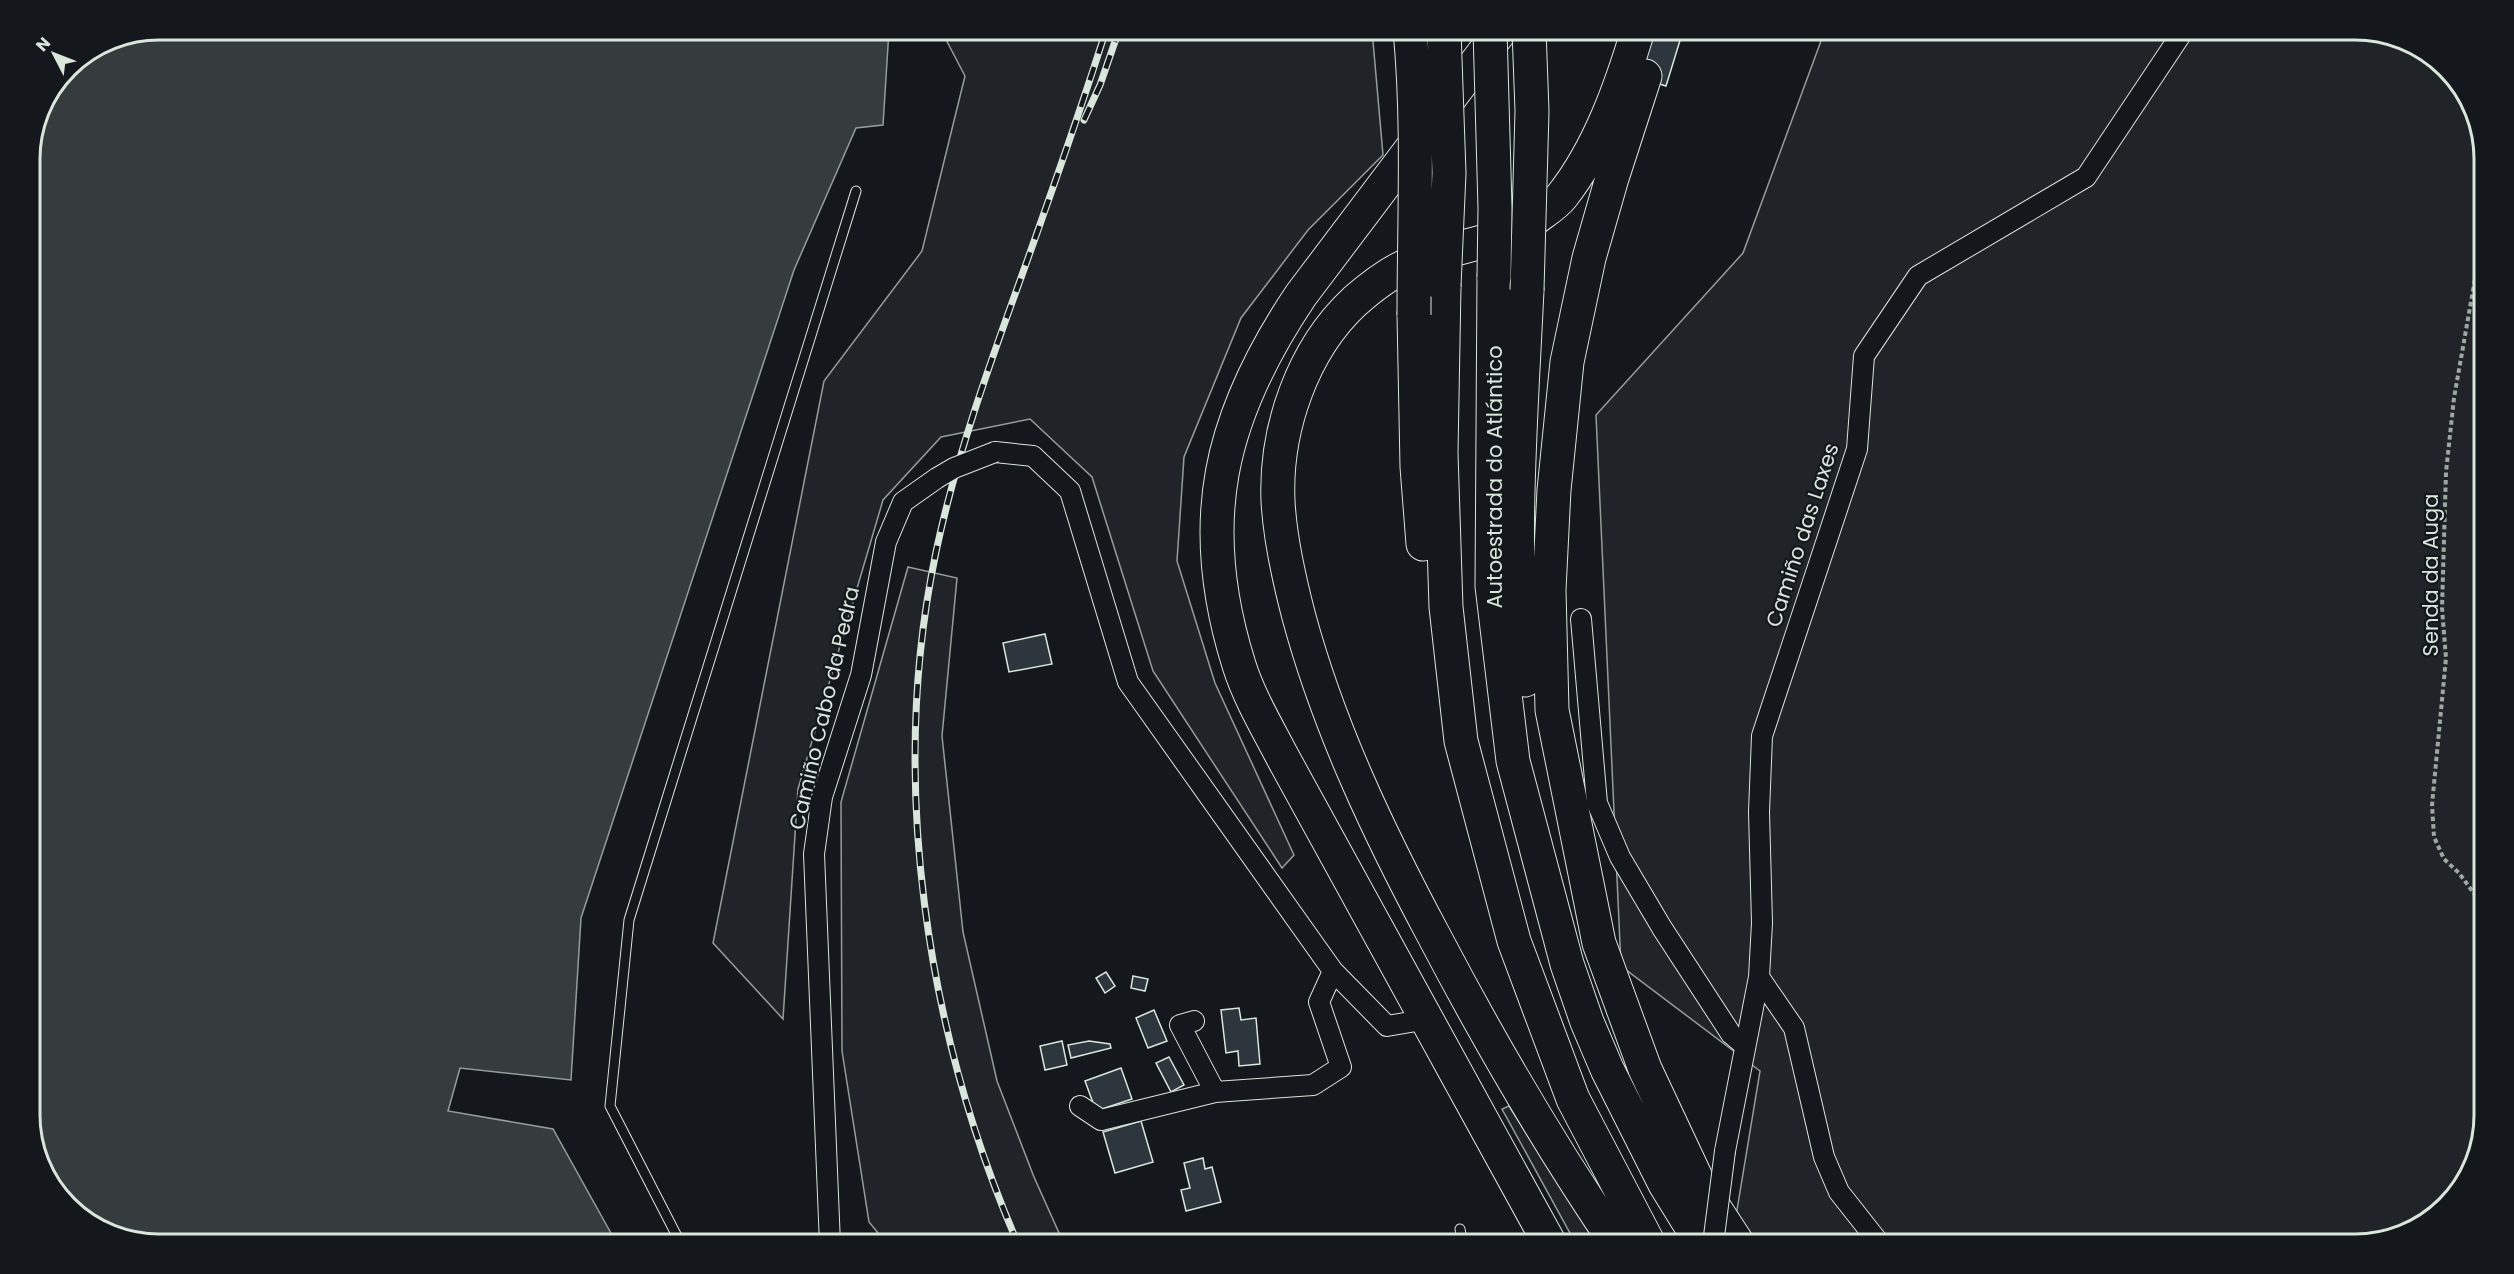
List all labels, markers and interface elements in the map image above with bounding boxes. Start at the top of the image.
north arrow [24,24,84,84]
text: N [31,32,56,56]
street label: Autoestrada do Atlántico [1480,345,1509,609]
street label: Camiño das Laxes [1759,439,1845,631]
street label: Senda da Auga [2416,494,2445,656]
street label: Camiño Cabo da Pedra [782,584,866,832]

